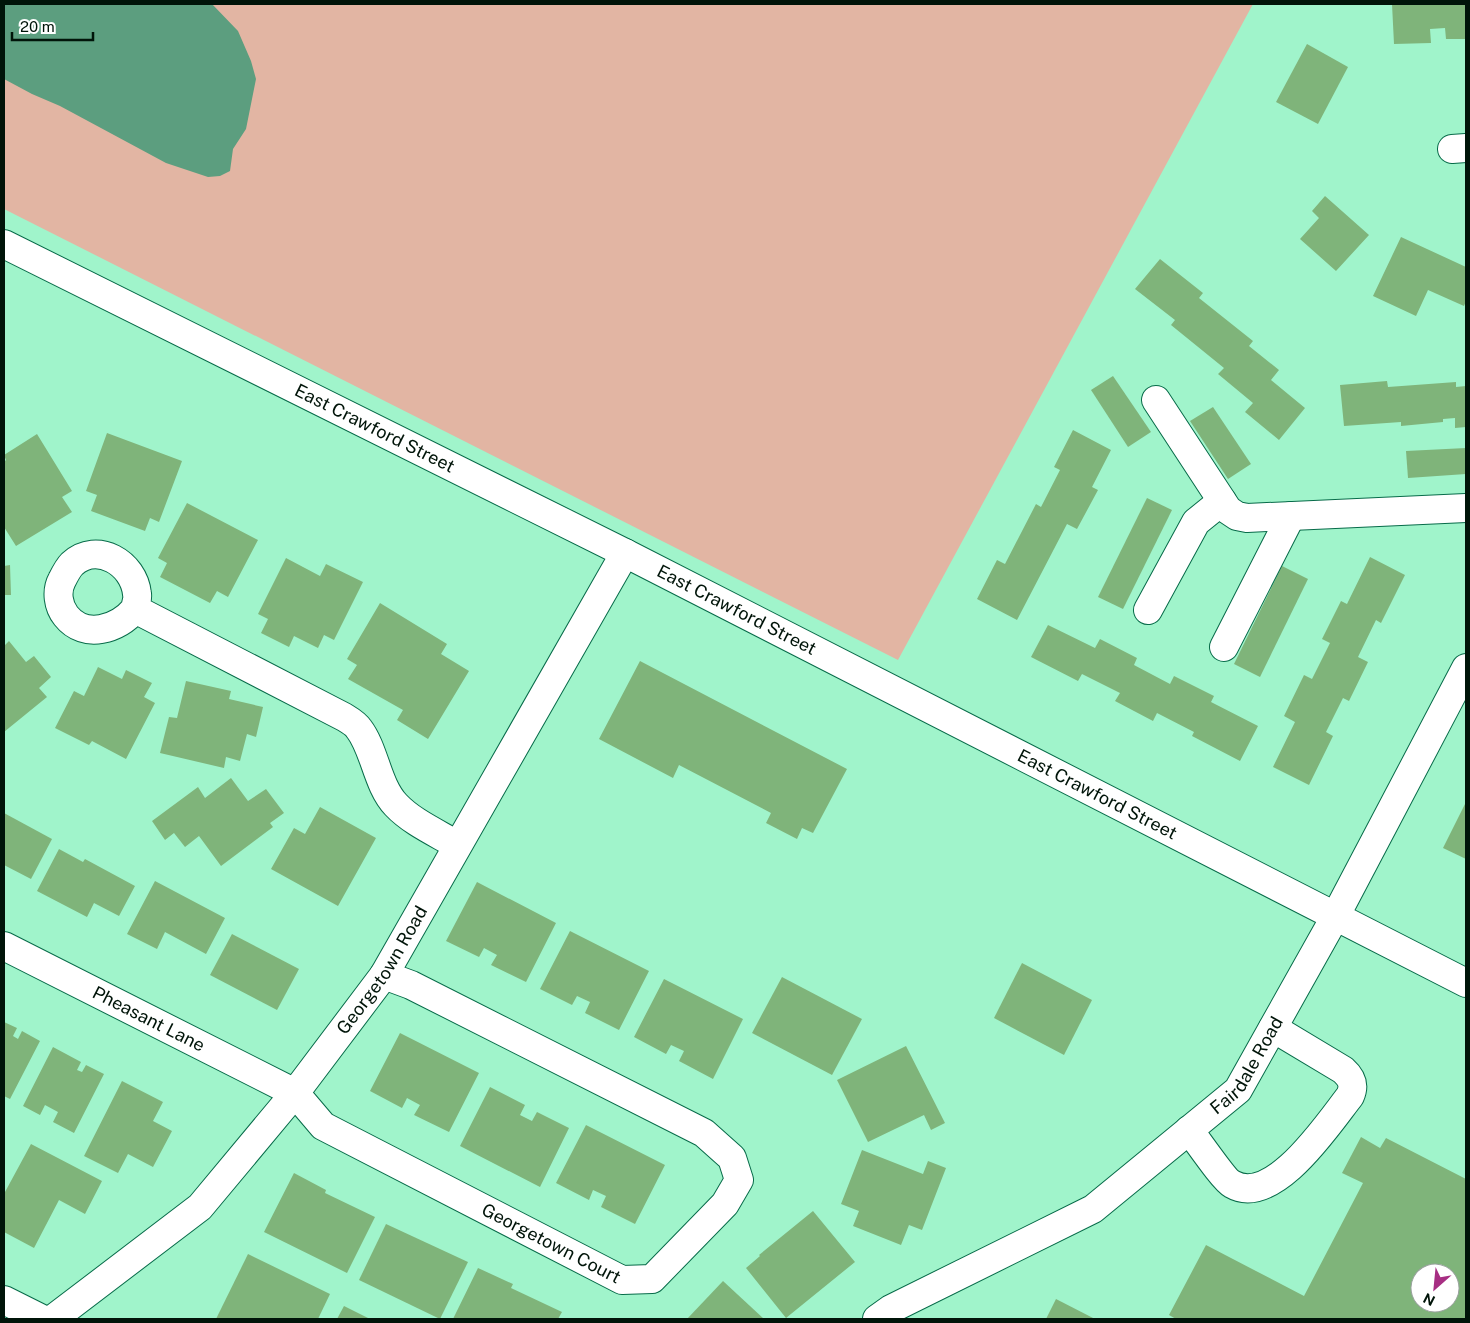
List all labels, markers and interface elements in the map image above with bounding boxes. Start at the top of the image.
scale bar [12,10,94,42]
text: 20 m [20,18,55,35]
street label: East Crawford Street [291,379,458,477]
street label: East Crawford Street [654,560,820,659]
street label: East Crawford Street [1014,745,1181,843]
street label: Georgetown Road [332,902,431,1038]
street label: Pheasant Lane [89,981,208,1056]
street label: Fairdale Road [1206,1013,1287,1118]
street label: Georgetown Court [478,1199,625,1288]
north arrow [1410,1263,1460,1313]
text: N [1421,1290,1438,1309]

